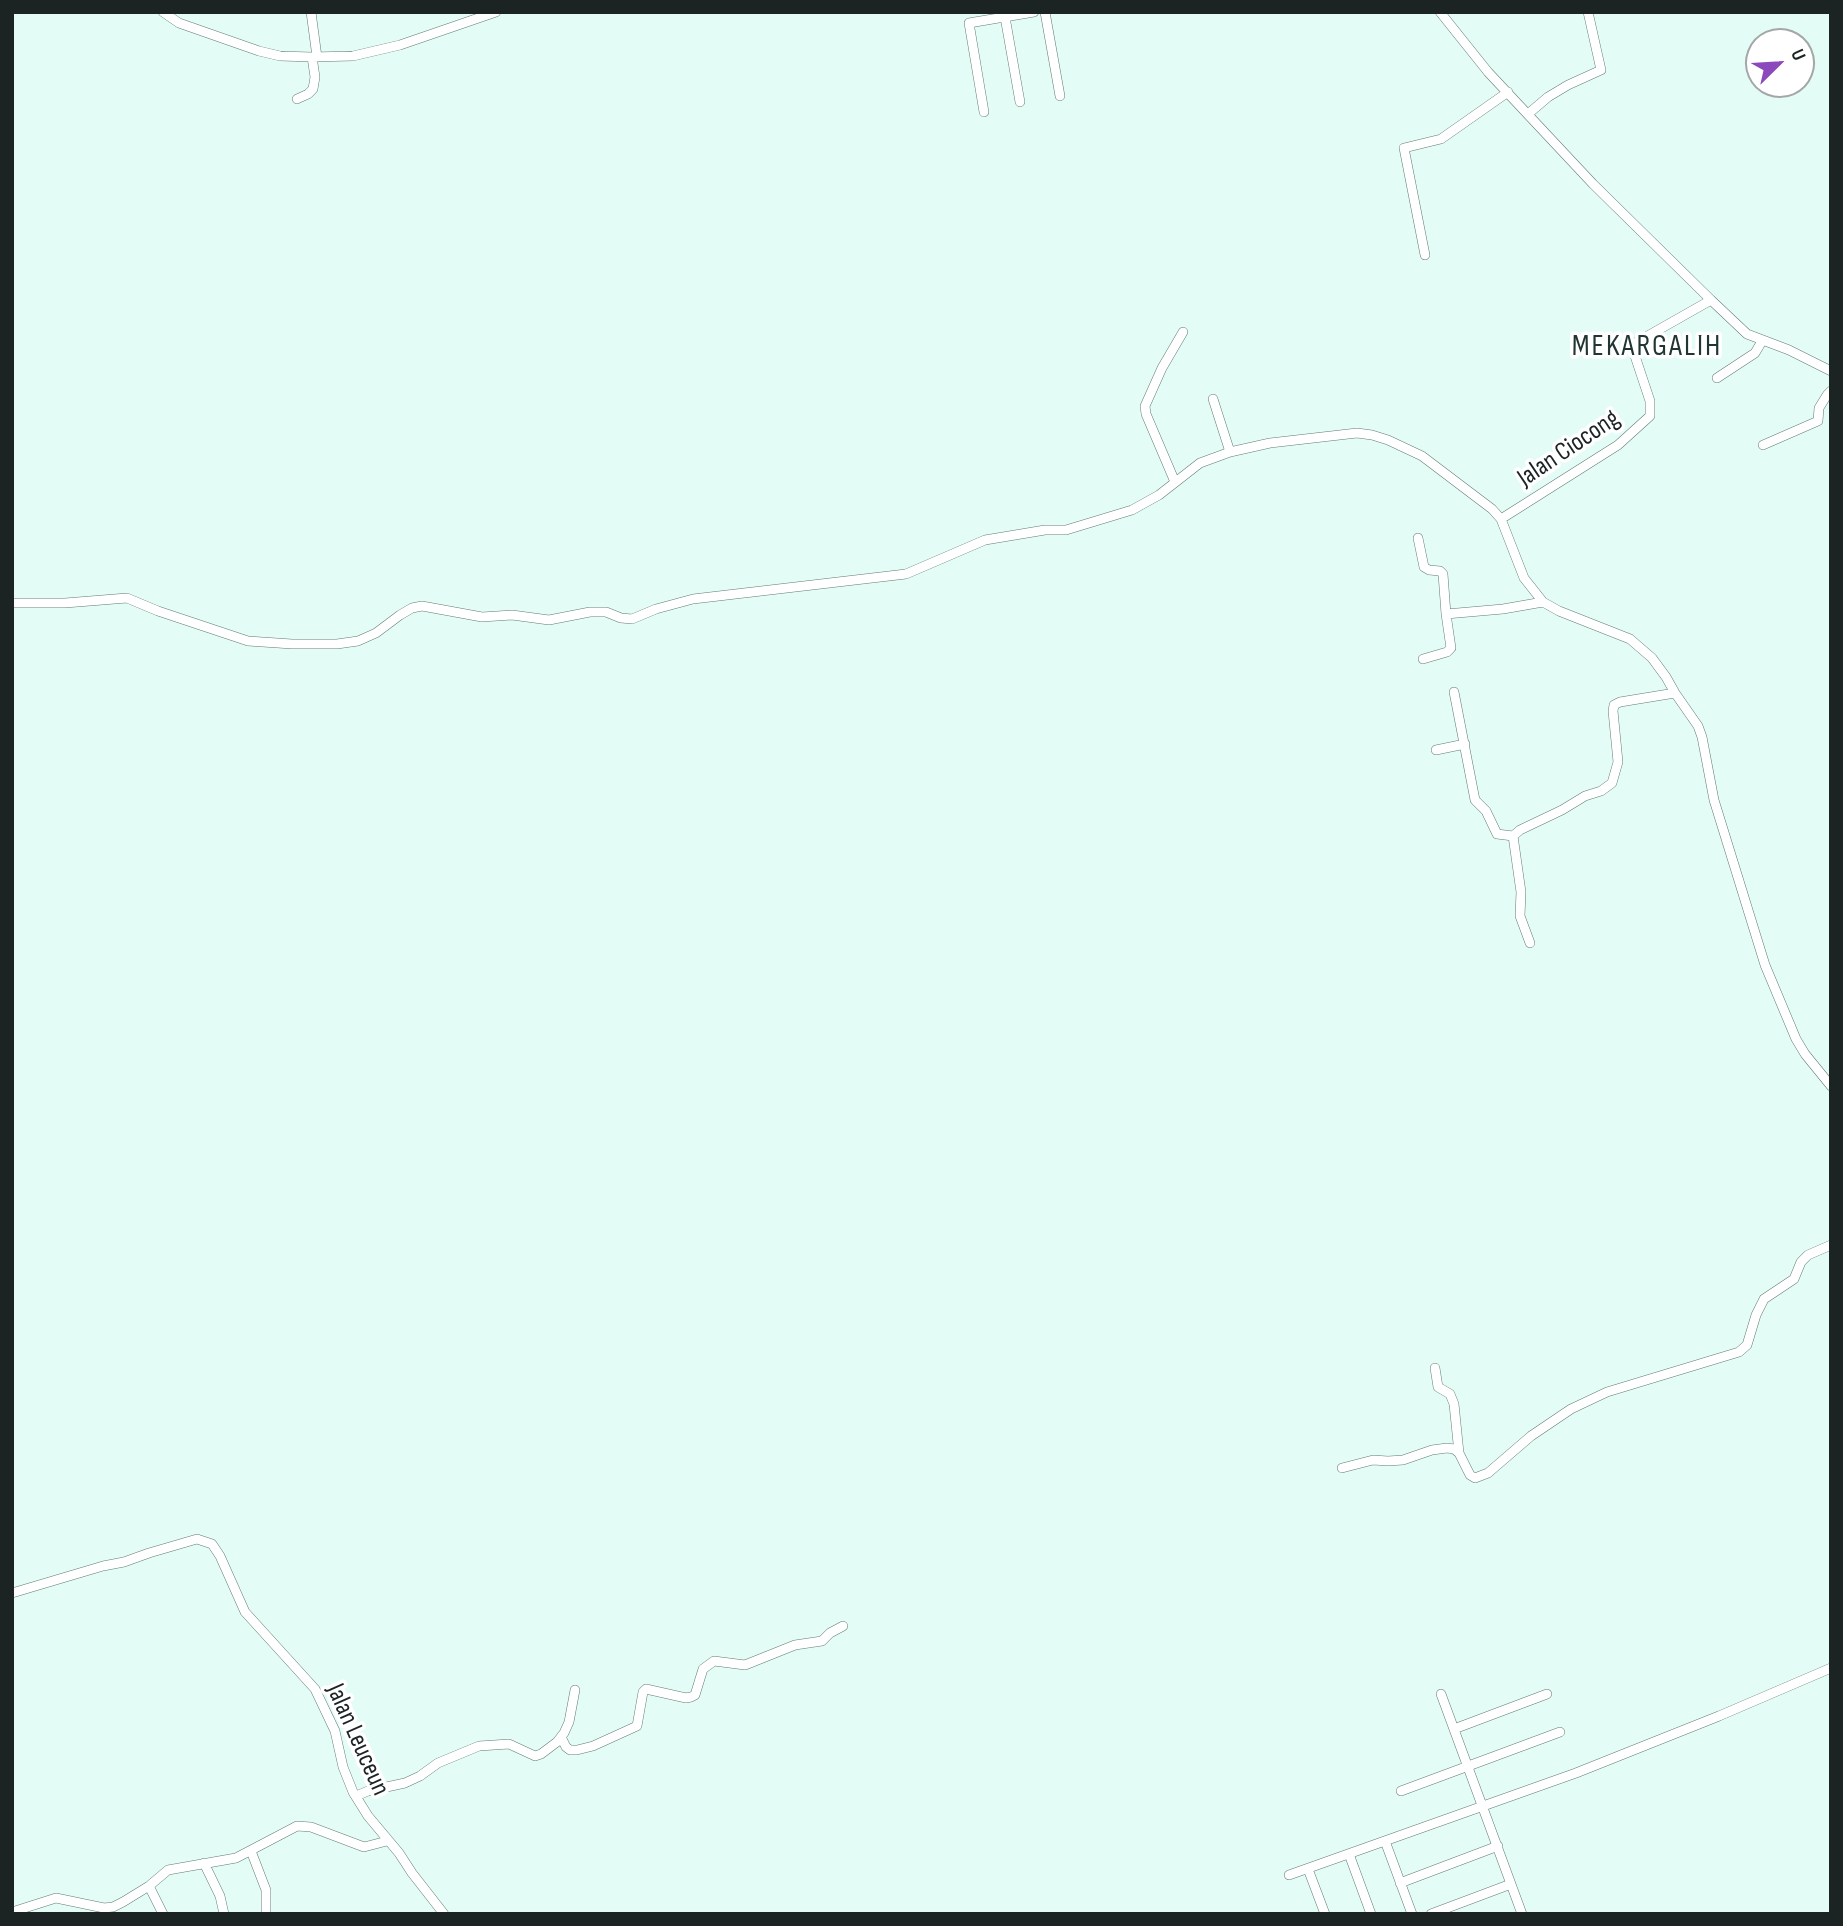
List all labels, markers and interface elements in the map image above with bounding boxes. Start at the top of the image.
north arrow [1745,28,1815,98]
text: U [1785,46,1810,64]
district label: MEKARGALIH [1573,329,1721,365]
street label: Jalan Ciocong [1512,404,1626,494]
street label: Jalan Leuceun [319,1679,395,1801]

